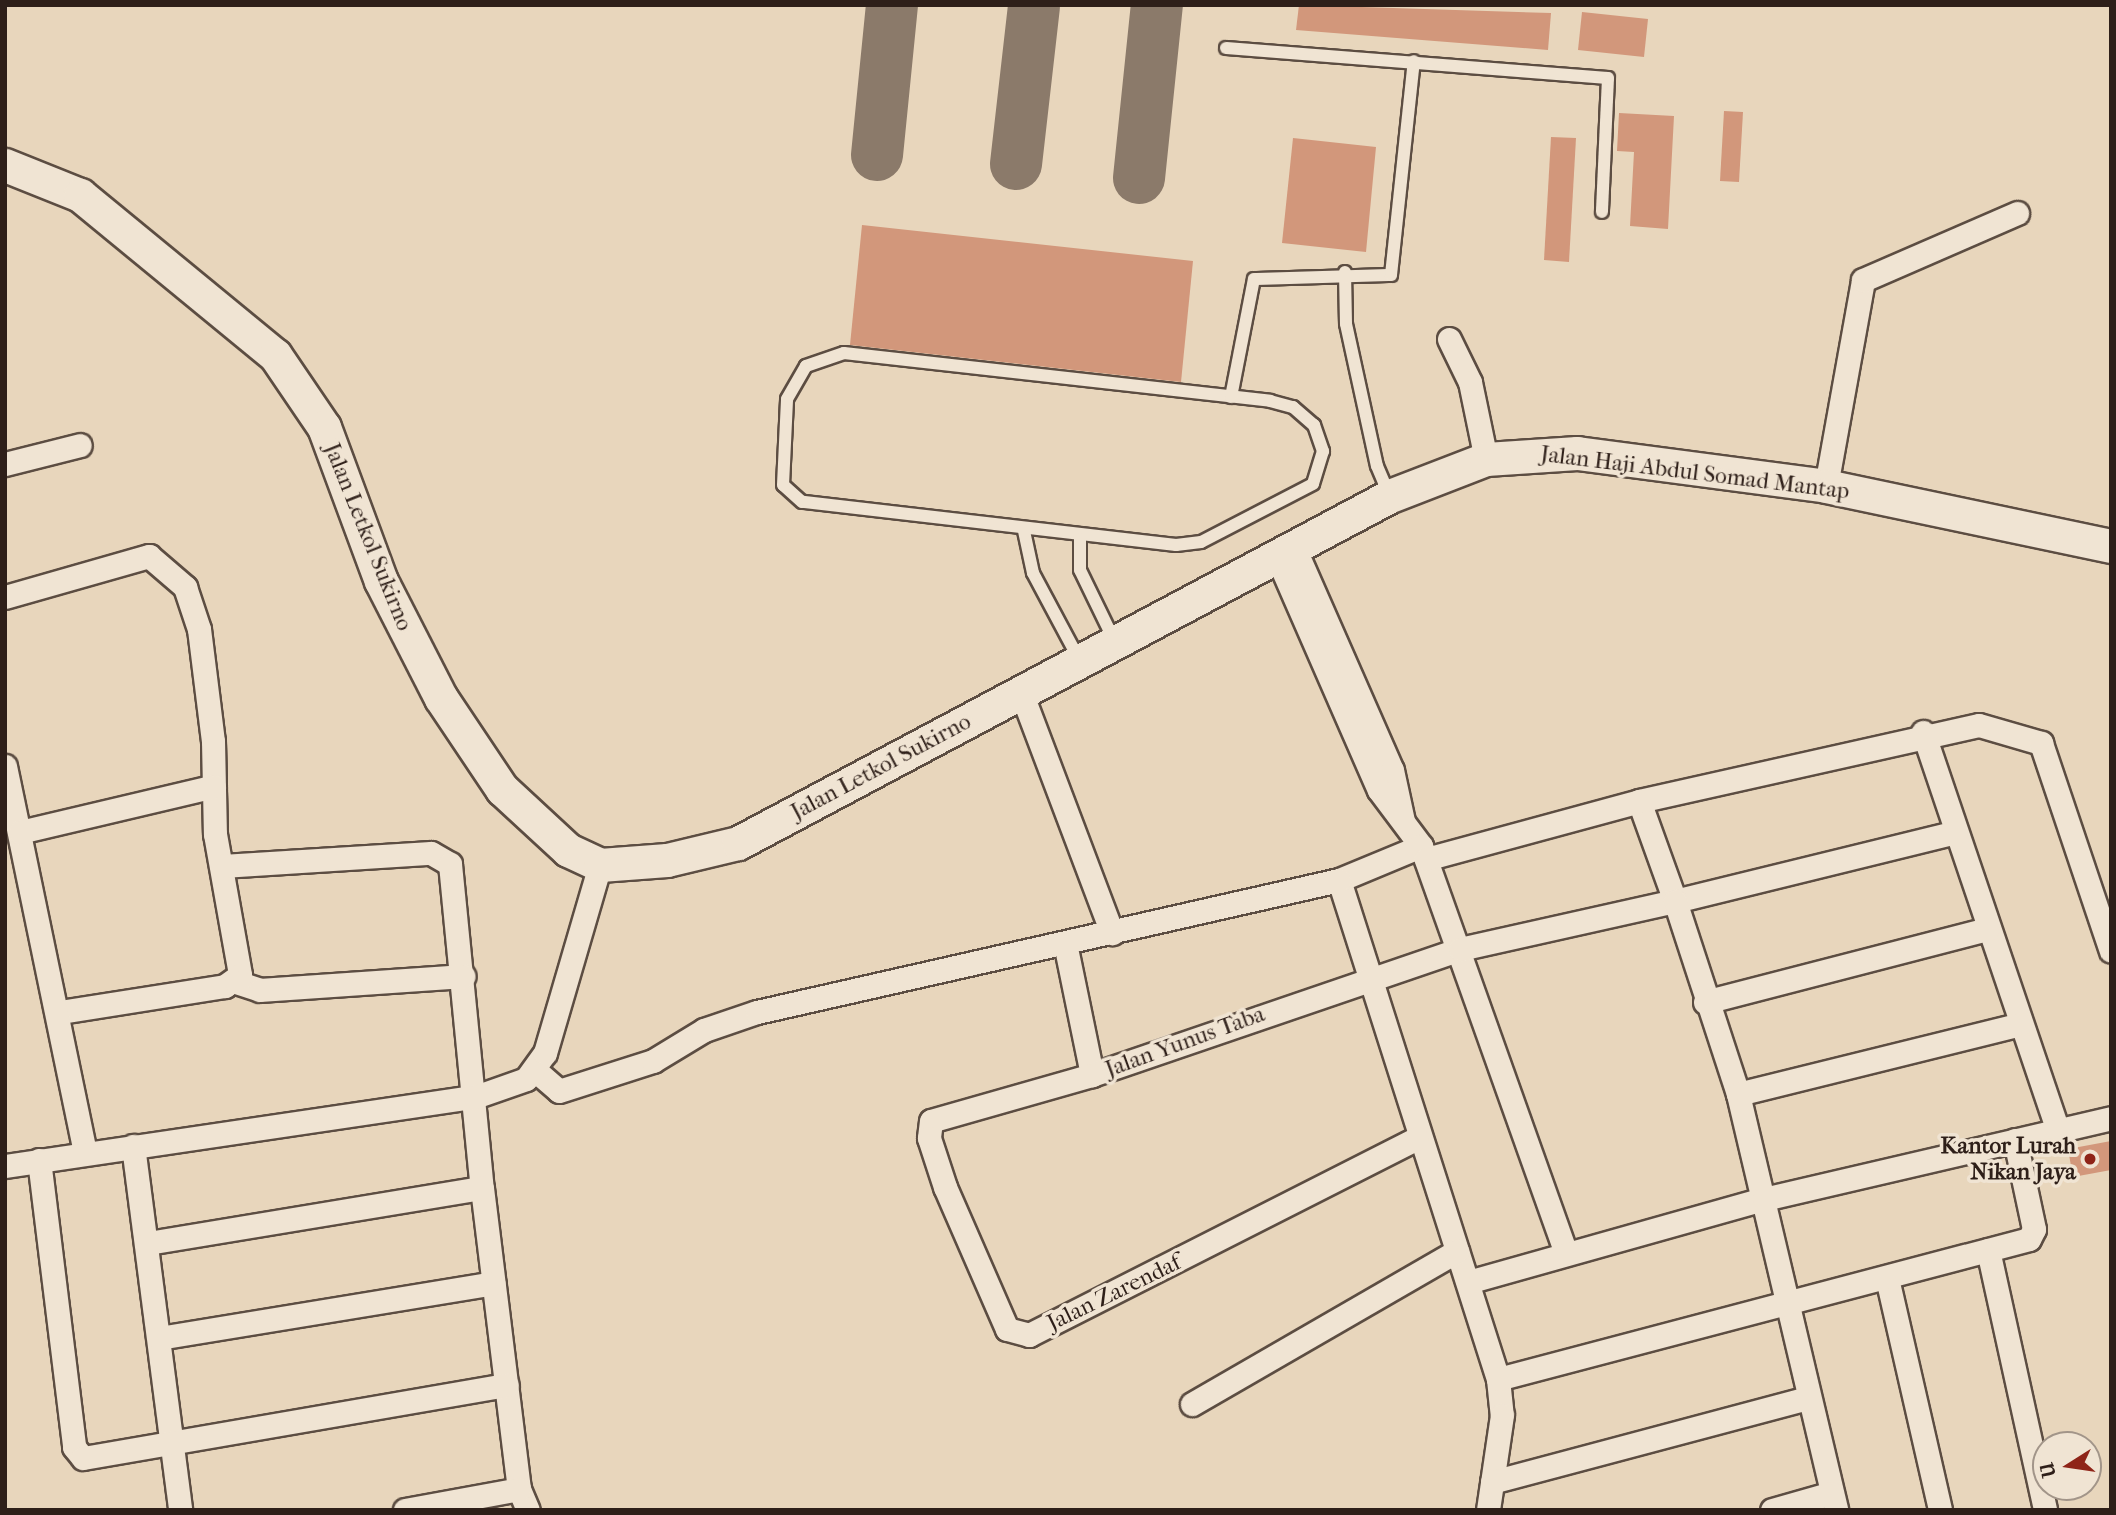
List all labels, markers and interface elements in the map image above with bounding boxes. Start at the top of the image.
street label: Jalan Letkol Sukirno [318,439,418,635]
street label: Jalan Haji Abdul Somad Mantap [1539,440,1851,506]
street label: Jalan Letkol Sukirno [786,708,976,826]
street label: Jalan Yunus Taba [1102,1000,1268,1084]
place label: Kantor Lurah Nikan Jaya [1941,1132,2076,1186]
marker: Kantor Lurah Nikan Jaya [2082,1151,2098,1167]
street label: Jalan Zarendaf [1043,1249,1185,1337]
north arrow [2032,1431,2102,1501]
text: U [2036,1460,2061,1479]

